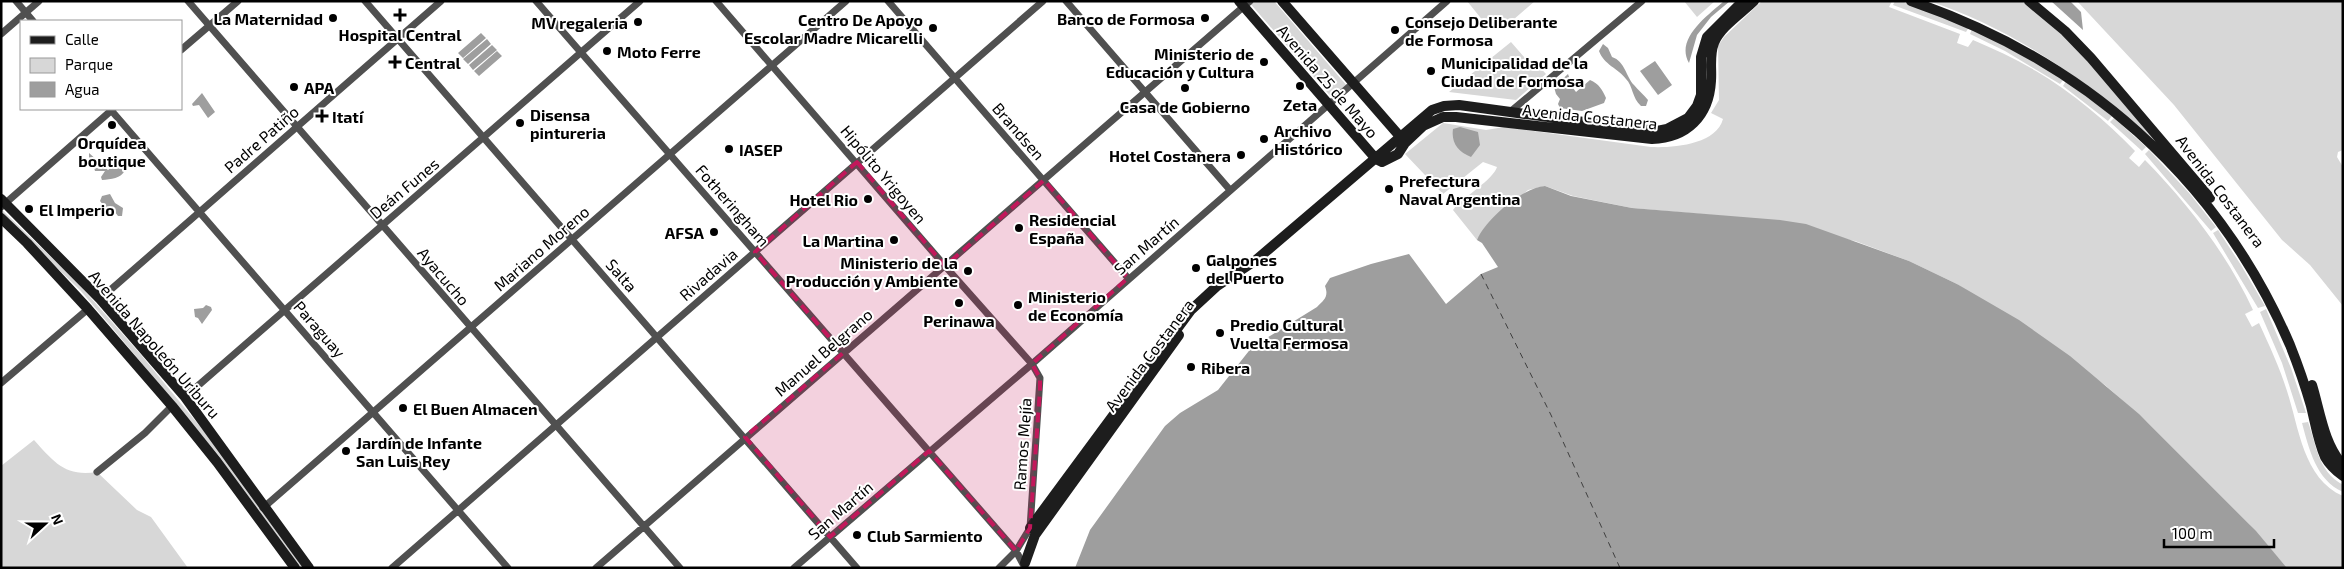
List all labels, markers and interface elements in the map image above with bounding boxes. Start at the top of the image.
marker: Hospital Central [393,8,407,22]
place label: La Maternidad [213,9,323,28]
place label: Banco de Formosa [1057,9,1195,28]
place label: Centro De Apoyo Escolar Madre Micarelli [744,10,923,47]
marker: La Maternidad [327,12,339,24]
marker: Banco de Formosa [1199,12,1211,24]
place label: Consejo Deliberante de Formosa [1405,12,1558,49]
place label: MV regaleria [531,13,628,32]
marker: MV regaleria [632,16,644,28]
legend [20,20,182,110]
street label: Avenida 25 de Mayo [1274,20,1382,142]
marker: Centro De Apoyo Escolar Madre Micarelli [927,22,939,34]
marker: Consejo Deliberante de Formosa [1389,24,1401,36]
place label: Hospital Central [339,25,462,44]
text: Calle [65,30,99,48]
place label: Moto Ferre [617,42,701,61]
place label: Ministerio de Educación y Cultura [1106,44,1254,82]
marker: Moto Ferre [601,45,613,57]
place label: Central [405,53,462,72]
place label: Municipalidad de la Ciudad de Formosa [1441,53,1588,90]
text: Parque [65,55,113,73]
marker: Central [389,56,401,68]
marker: Ministerio de Educación y Cultura [1258,56,1270,68]
marker: Municipalidad de la Ciudad de Formosa [1425,65,1437,77]
place label: APA [304,78,335,97]
text: Agua [65,80,100,98]
marker: Zeta [1294,80,1306,92]
marker: APA [288,81,300,93]
marker: Casa de Gobierno [1179,82,1191,94]
place label: Zeta [1283,95,1317,114]
place label: Casa de Gobierno [1120,97,1250,116]
street label: Brandsen [989,99,1049,163]
street label: Avenida Costanera [1522,99,1658,133]
street label: Padre Patiño [220,102,302,176]
place label: Disensa pintureria [530,105,606,142]
place label: Itatí [332,107,365,126]
marker: Itatí [316,110,328,122]
marker: Disensa pintureria [514,117,526,129]
marker: Orquídea boutique [106,119,118,131]
street label: Hipólito Yrigoyen [837,121,931,227]
place label: Archivo Histórico [1274,121,1343,158]
street label: Avenida Costanera [2173,131,2269,251]
place label: Orquídea boutique [78,133,146,170]
marker: Archivo Histórico [1258,133,1270,145]
place label: IASEP [739,140,783,159]
marker: IASEP [723,143,735,155]
place label: Hotel Costanera [1109,146,1231,165]
marker: Hotel Costanera [1235,149,1247,161]
street label: Deán Funes [366,154,442,222]
street label: Fotheringham [692,160,774,250]
place label: Prefectura Naval Argentina [1399,171,1520,208]
marker: Prefectura Naval Argentina [1383,183,1395,195]
place label: Hotel Rio [789,190,858,209]
marker: Hotel Rio [862,193,874,205]
place label: El Imperio [39,200,115,219]
street label: Mariano Moreno [489,201,593,295]
marker: El Imperio [23,203,35,215]
place label: Residencial España [1029,210,1117,247]
street label: San Martín [1110,212,1182,278]
marker: Residencial España [1013,222,1025,234]
place label: AFSA [665,223,705,242]
marker: AFSA [708,226,720,238]
place label: La Martina [803,231,884,250]
marker: La Martina [888,234,900,246]
street label: Ayacucho [414,243,474,309]
street label: Rivadavia [675,244,741,304]
place label: Galpones del Puerto [1206,250,1284,287]
place label: Ministerio de la Producción y Ambiente [786,253,958,291]
street label: Salta [603,255,641,295]
marker: Galpones del Puerto [1190,262,1202,274]
marker: Ministerio de la Producción y Ambiente [962,265,974,277]
street label: Avenida Napoleón Uriburu [86,266,224,422]
place label: Ministerio de Economía [1028,287,1123,324]
street label: Avenida Costanera [1101,295,1197,415]
street label: Paraguay [290,297,350,362]
marker: Perinawa [953,297,965,309]
marker: Ministerio de Economía [1012,299,1024,311]
street label: Manuel Belgrano [770,304,876,400]
place label: Perinawa [923,311,995,330]
place label: Predio Cultural Vuelta Fermosa [1230,315,1348,352]
marker: Predio Cultural Vuelta Fermosa [1214,327,1226,339]
place label: Ribera [1201,358,1250,377]
marker: Ribera [1185,361,1197,373]
street label: Ramos Mejía [1009,397,1036,491]
place label: El Buen Almacen [413,399,538,418]
marker: El Buen Almacen [397,402,409,414]
place label: Jardín de Infante San Luis Rey [356,433,482,471]
marker: Jardín de Infante San Luis Rey [340,445,352,457]
street label: San Martín [804,477,876,543]
north arrow [20,499,70,549]
text: N [48,511,67,527]
scale bar [2164,516,2274,548]
text: 100 m [2172,524,2213,542]
place label: Club Sarmiento [867,526,983,545]
marker: Club Sarmiento [851,529,863,541]

